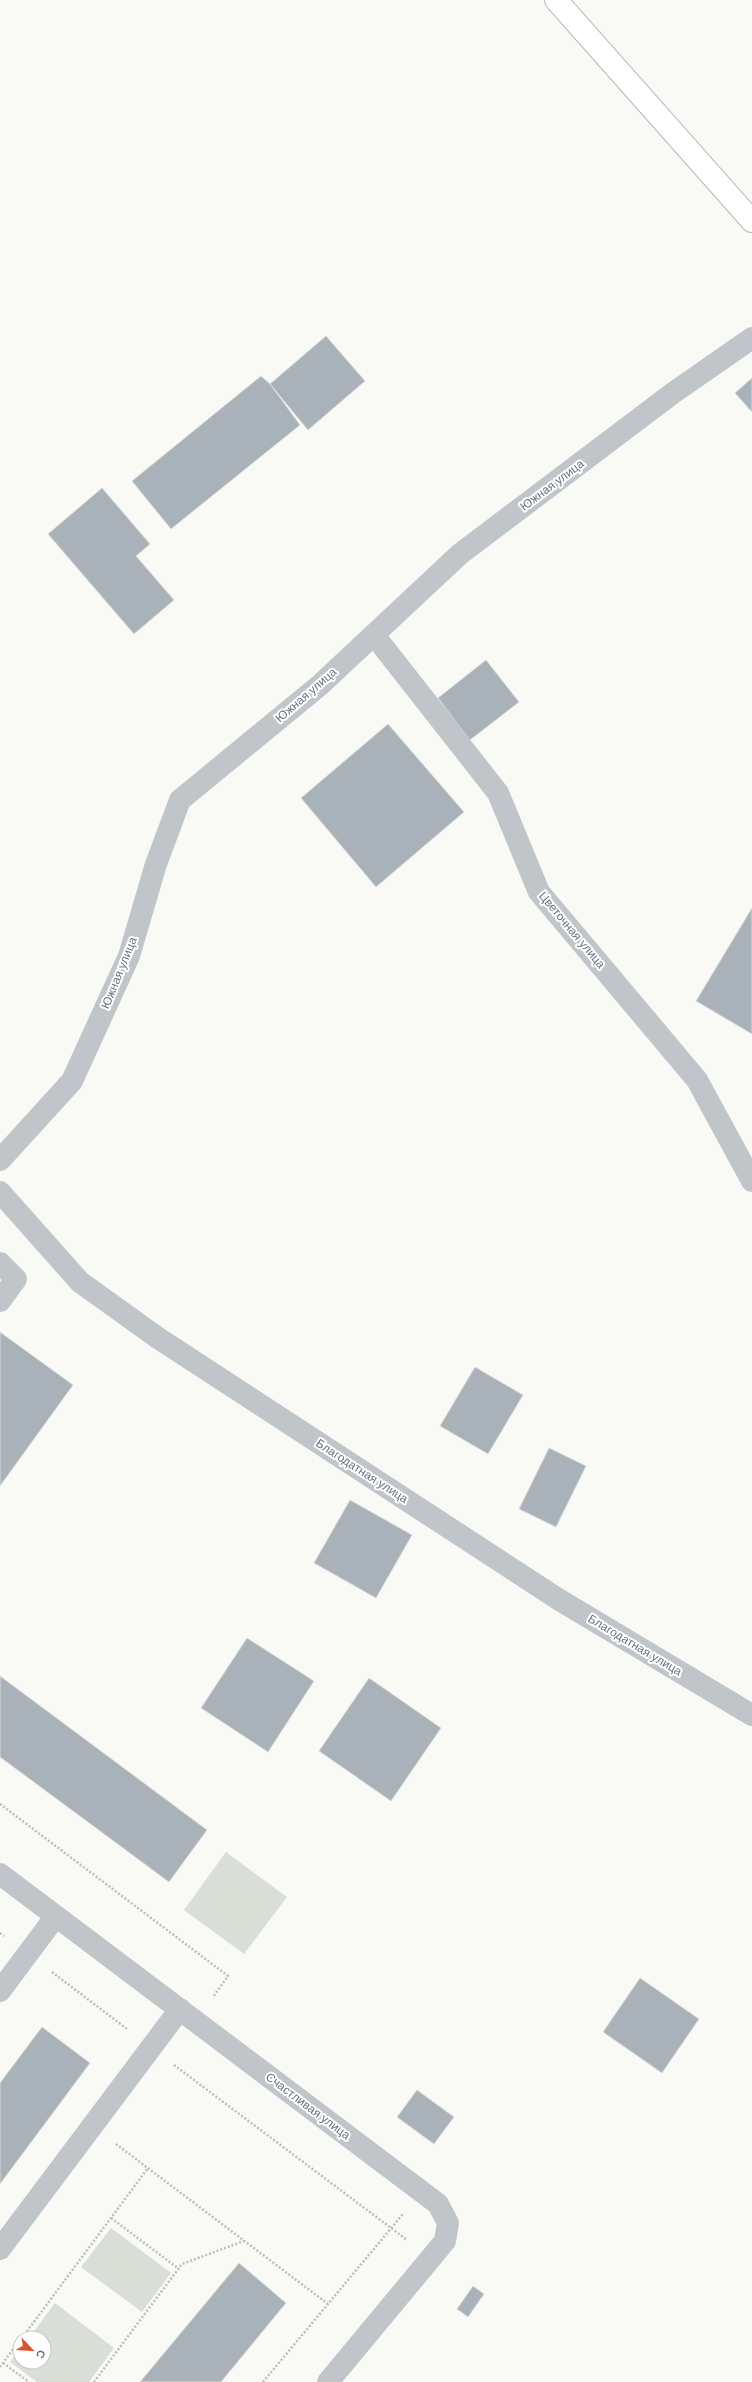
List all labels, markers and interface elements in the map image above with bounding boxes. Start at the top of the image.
street label: Южная улица [517,456,587,514]
street label: Южная улица [273,664,340,725]
street label: Цветочная улица [536,889,608,971]
street label: Южная улица [98,935,140,1011]
street label: Благодатная улица [313,1436,411,1506]
street label: Благодатная улица [586,1611,685,1679]
street label: Счастливая улица [263,2070,353,2143]
north arrow [12,2330,52,2370]
text: С [34,2348,48,2360]

